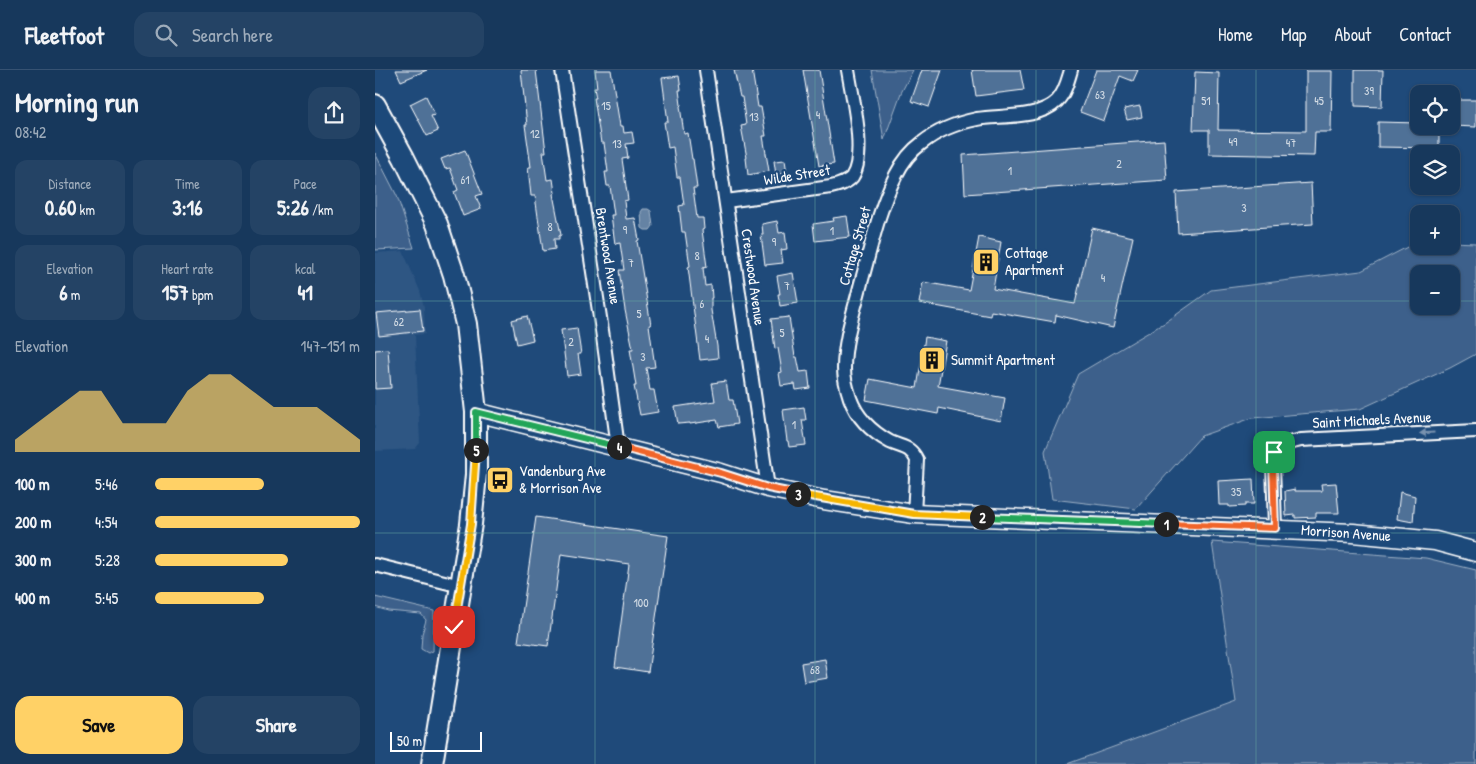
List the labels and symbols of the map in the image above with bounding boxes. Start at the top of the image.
house number: 39 [1364,82,1374,99]
house number: 63 [1095,86,1105,103]
house number: 51 [1201,92,1211,109]
house number: 45 [1314,92,1324,109]
house number: 15 [601,97,611,114]
house number: 4 [816,106,821,123]
house number: 13 [749,108,759,125]
house number: 12 [530,125,540,142]
house number: 49 [1229,133,1238,150]
house number: 47 [1286,134,1296,151]
house number: 13 [612,135,622,152]
house number: 2 [1116,155,1122,172]
street label: Wilde Street [762,159,832,190]
house number: 1 [1008,162,1012,179]
house number: 61 [460,171,470,188]
house number: 3 [1241,199,1247,216]
street label: Cottage Street [833,203,876,288]
street label: Brentwood Avenue [590,206,627,306]
house number: 8 [547,218,553,235]
house number: 9 [623,221,628,238]
house number: 1 [830,222,834,239]
street label: Crestwood Avenue [736,227,771,327]
house number: 9 [772,233,777,250]
place label: Cottage Apartment [1005,242,1065,280]
house number: 8 [694,247,700,264]
building icon: Cottage Apartment [971,247,1001,277]
house number: 7 [628,254,634,271]
house number: 4 [1101,269,1106,286]
house number: 7 [784,277,790,294]
house number: 6 [700,295,705,312]
house number: 5 [636,305,642,322]
house number: 62 [394,313,405,330]
house number: 5 [779,324,785,341]
house number: 4 [705,330,710,347]
house number: 2 [568,333,574,350]
building icon: Summit Apartment [917,345,947,375]
house number: 3 [640,348,646,365]
place label: Summit Apartment [951,349,1056,370]
street label: Saint Michaels Avenue [1312,406,1432,433]
house number: 1 [792,416,796,433]
one-way arrow [1419,430,1435,438]
pin [1253,431,1295,473]
pin: 4 [607,434,631,460]
pin: 5 [463,438,489,462]
place label: Vandenburg Ave & Morrison Ave [519,460,606,498]
bus stop icon: Vandenburg Ave & Morrison Ave [485,465,515,495]
pin: 3 [785,482,811,506]
house number: 35 [1231,483,1241,500]
pin: 2 [969,504,995,530]
pin: 1 [1153,512,1179,536]
street label: Morrison Avenue [1300,519,1392,546]
house number: 100 [633,594,649,611]
pin [433,606,475,648]
house number: 68 [810,661,820,678]
scale bar [390,729,483,752]

